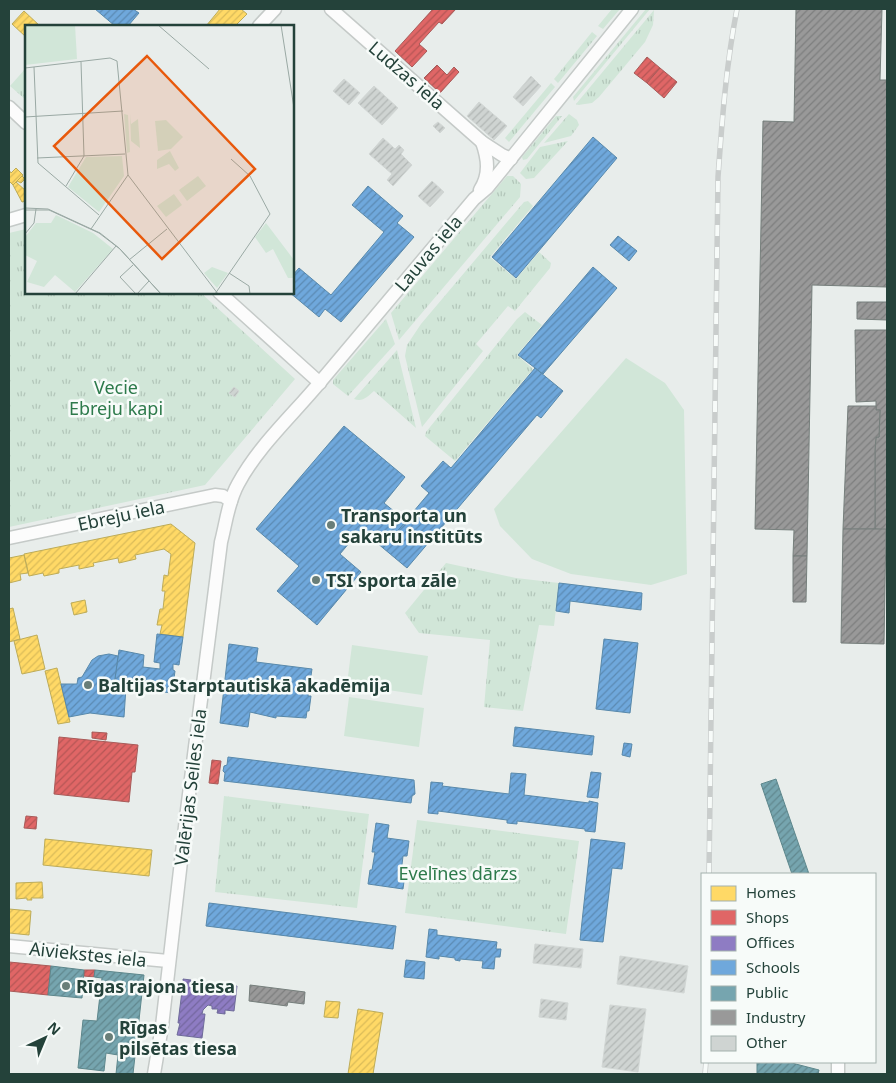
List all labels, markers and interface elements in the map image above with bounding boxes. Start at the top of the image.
inset map [25,25,294,294]
street label: Ludzas iela [364,35,450,115]
street label: Lauvas iela [389,210,467,296]
park label: Vecie Ebreju kapi [69,375,163,420]
street label: Ebreju iela [75,494,167,536]
place label: Transporta un sakaru institūts [341,503,483,548]
marker: Transporta un sakaru institūts [325,519,337,531]
place label: TSI sporta zāle [326,568,457,592]
marker: TSI sporta zāle [310,574,322,586]
place label: Baltijas Starptautiskā akadēmija [98,673,390,697]
marker: Baltijas Starptautiskā akadēmija [82,679,94,691]
street label: Valērijas Seiles iela [168,707,212,867]
park label: Evelīnes dārzs [399,861,517,885]
legend [701,873,876,1063]
text: Homes [746,882,796,902]
text: Shops [746,907,789,927]
text: Offices [746,932,795,952]
street label: Aiviekstes iela [28,936,148,972]
text: Schools [746,957,800,977]
place label: Rīgas rajona tiesa [76,974,235,998]
marker: Rīgas rajona tiesa [60,980,72,992]
text: Public [746,982,789,1002]
text: Industry [746,1007,806,1027]
north arrow [20,1013,70,1063]
place label: Rīgas pilsētas tiesa [119,1015,237,1060]
text: N [44,1017,65,1039]
marker: Rīgas pilsētas tiesa [103,1031,115,1043]
text: Other [746,1032,787,1052]

